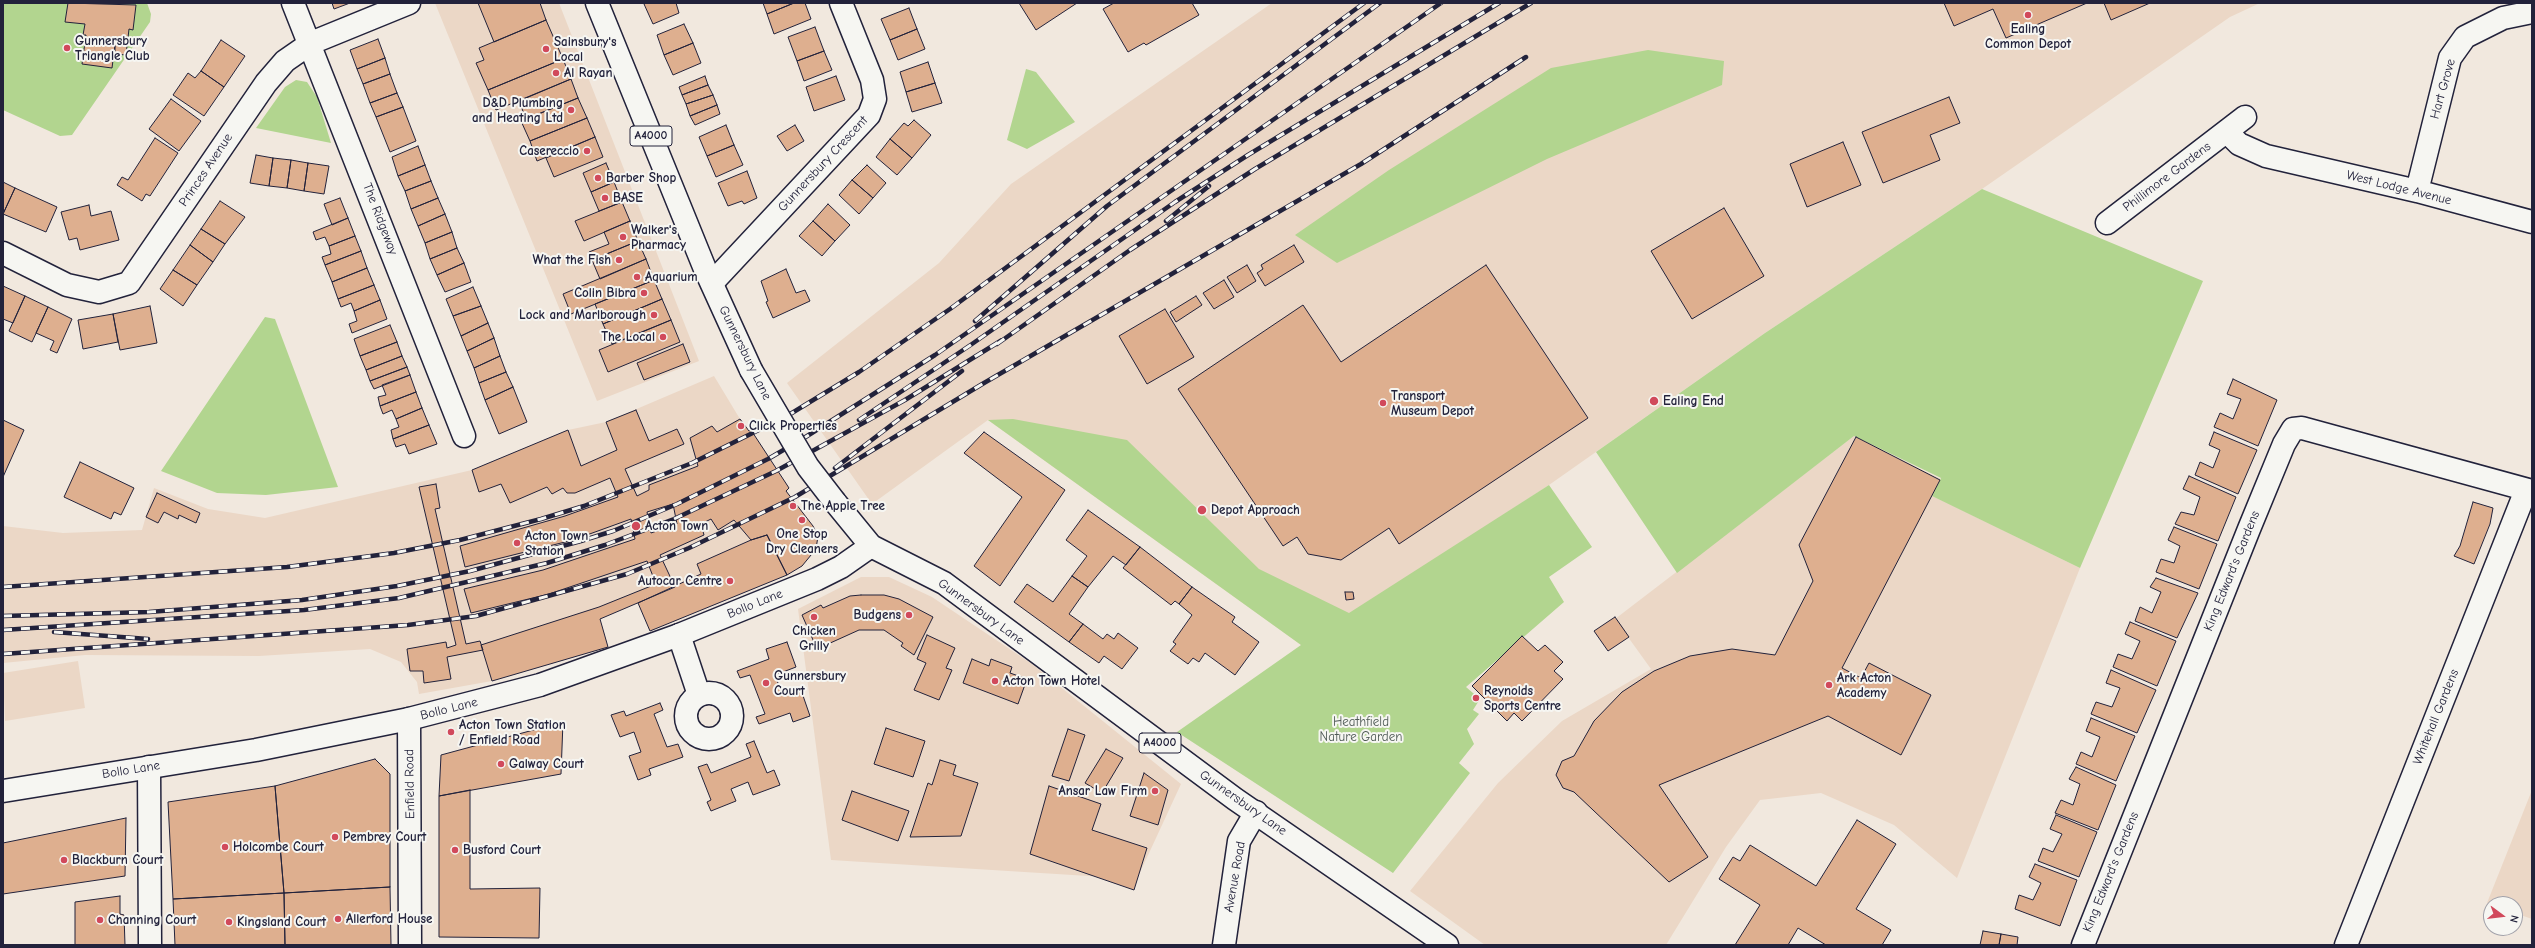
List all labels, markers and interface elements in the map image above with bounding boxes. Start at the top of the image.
marker: Ealing Common Depot [2023,10,2033,20]
place label: Ealing Common Depot [1985,21,2071,52]
place label: Gunnersbury Triangle Club [75,33,150,64]
place label: Sainsbury's Local [554,34,616,65]
marker: Gunnersbury Triangle Club [62,43,72,53]
marker: Sainsbury's Local [541,44,551,54]
street label: Hart Grove [2427,57,2459,121]
place label: Al Rayan [564,65,612,81]
marker: Al Rayan [551,68,561,78]
place label: D&D Plumbing and Heating Ltd [472,95,563,126]
marker: D&D Plumbing and Heating Ltd [566,105,576,115]
street label: Gunnersbury Crescent [775,113,871,215]
road number: A4000 [630,126,672,146]
street label: Princes Avenue [176,131,236,209]
street label: Phillimore Gardens [2120,139,2214,215]
place label: Casereccio [519,143,579,159]
marker: Casereccio [582,146,592,156]
street label: West Lodge Avenue [2345,167,2453,209]
place label: Barber Shop [606,170,676,186]
marker: Barber Shop [593,173,603,183]
street label: The Ridgeway [359,181,401,257]
place label: BASE [613,190,643,206]
marker: BASE [600,193,610,203]
place label: Walker's Pharmacy [631,222,686,253]
marker: Walker's Pharmacy [618,232,628,242]
place label: What the Fish [532,252,611,268]
marker: What the Fish [614,255,624,265]
place label: Aquarium [645,269,698,285]
marker: Aquarium [632,272,642,282]
place label: Colin Bibra [574,285,636,301]
marker: Colin Bibra [639,288,649,298]
street label: Gunnersbury Lane [715,303,775,403]
place label: Lock and Marlborough [519,307,646,323]
marker: Lock and Marlborough [649,310,659,320]
place label: The Local [601,329,655,345]
marker: The Local [658,332,668,342]
place label: Transport Museum Depot [1391,388,1474,419]
place label: Ealing End [1663,393,1724,409]
marker: Ealing End [1648,395,1660,407]
marker: Transport Museum Depot [1378,398,1388,408]
place label: Click Properties [749,418,837,434]
marker: Click Properties [736,421,746,431]
place label: The Apple Tree [801,498,885,514]
marker: The Apple Tree [788,501,798,511]
place label: Depot Approach [1211,502,1300,518]
marker: Depot Approach [1196,504,1208,516]
street label: King Edward's Gardens [2201,509,2263,633]
marker: One Stop Dry Cleaners [797,515,807,525]
place label: Acton Town [645,518,708,534]
marker: Acton Town [630,520,642,532]
place label: One Stop Dry Cleaners [766,526,838,557]
place label: Acton Town Station [525,528,588,559]
marker: Acton Town Station [512,538,522,548]
place label: Autocar Centre [638,573,722,589]
street label: Gunnersbury Lane [935,575,1027,649]
marker: Autocar Centre [725,576,735,586]
street label: Bollo Lane [725,586,785,622]
place label: Budgens [853,607,901,623]
marker: Budgens [904,610,914,620]
marker: Chicken Grilly [809,612,819,622]
place label: Chicken Grilly [792,623,836,654]
street label: Whitehall Gardens [2410,667,2462,767]
place label: Gunnersbury Court [774,668,846,699]
place label: Ark Acton Academy [1837,670,1891,701]
place label: Acton Town Hotel [1003,673,1100,689]
marker: Acton Town Hotel [990,676,1000,686]
marker: Gunnersbury Court [761,678,771,688]
marker: Ark Acton Academy [1824,680,1834,690]
place label: Reynolds Sports Centre [1484,683,1561,714]
marker: Reynolds Sports Centre [1471,693,1481,703]
street label: Bollo Lane [419,694,479,724]
park label: Heathfield Nature Garden [1320,714,1402,745]
place label: Acton Town Station / Enfield Road [459,717,566,748]
marker: Acton Town Station / Enfield Road [446,727,456,737]
road number: A4000 [1139,733,1181,753]
street label: Enfield Road [402,749,418,819]
place label: Galway Court [509,756,584,772]
street label: Bollo Lane [101,758,161,782]
marker: Galway Court [496,759,506,769]
street label: Gunnersbury Lane [1196,767,1290,839]
place label: Ansar Law Firm [1059,783,1147,799]
marker: Ansar Law Firm [1150,786,1160,796]
street label: King Edward's Gardens [2080,810,2142,934]
place label: Pembrey Court [343,829,426,845]
marker: Pembrey Court [330,832,340,842]
place label: Holcombe Court [233,839,324,855]
street label: Avenue Road [1221,840,1249,914]
marker: Holcombe Court [220,842,230,852]
place label: Busford Court [463,842,541,858]
marker: Busford Court [450,845,460,855]
place label: Blackburn Court [72,852,163,868]
marker: Blackburn Court [59,855,69,865]
north arrow [2483,896,2523,936]
place label: Allerford House [346,911,432,927]
place label: Channing Court [108,912,196,928]
place label: Kingsland Court [237,914,326,930]
marker: Allerford House [333,914,343,924]
text: N [2507,914,2521,924]
marker: Channing Court [95,915,105,925]
marker: Kingsland Court [224,917,234,927]

